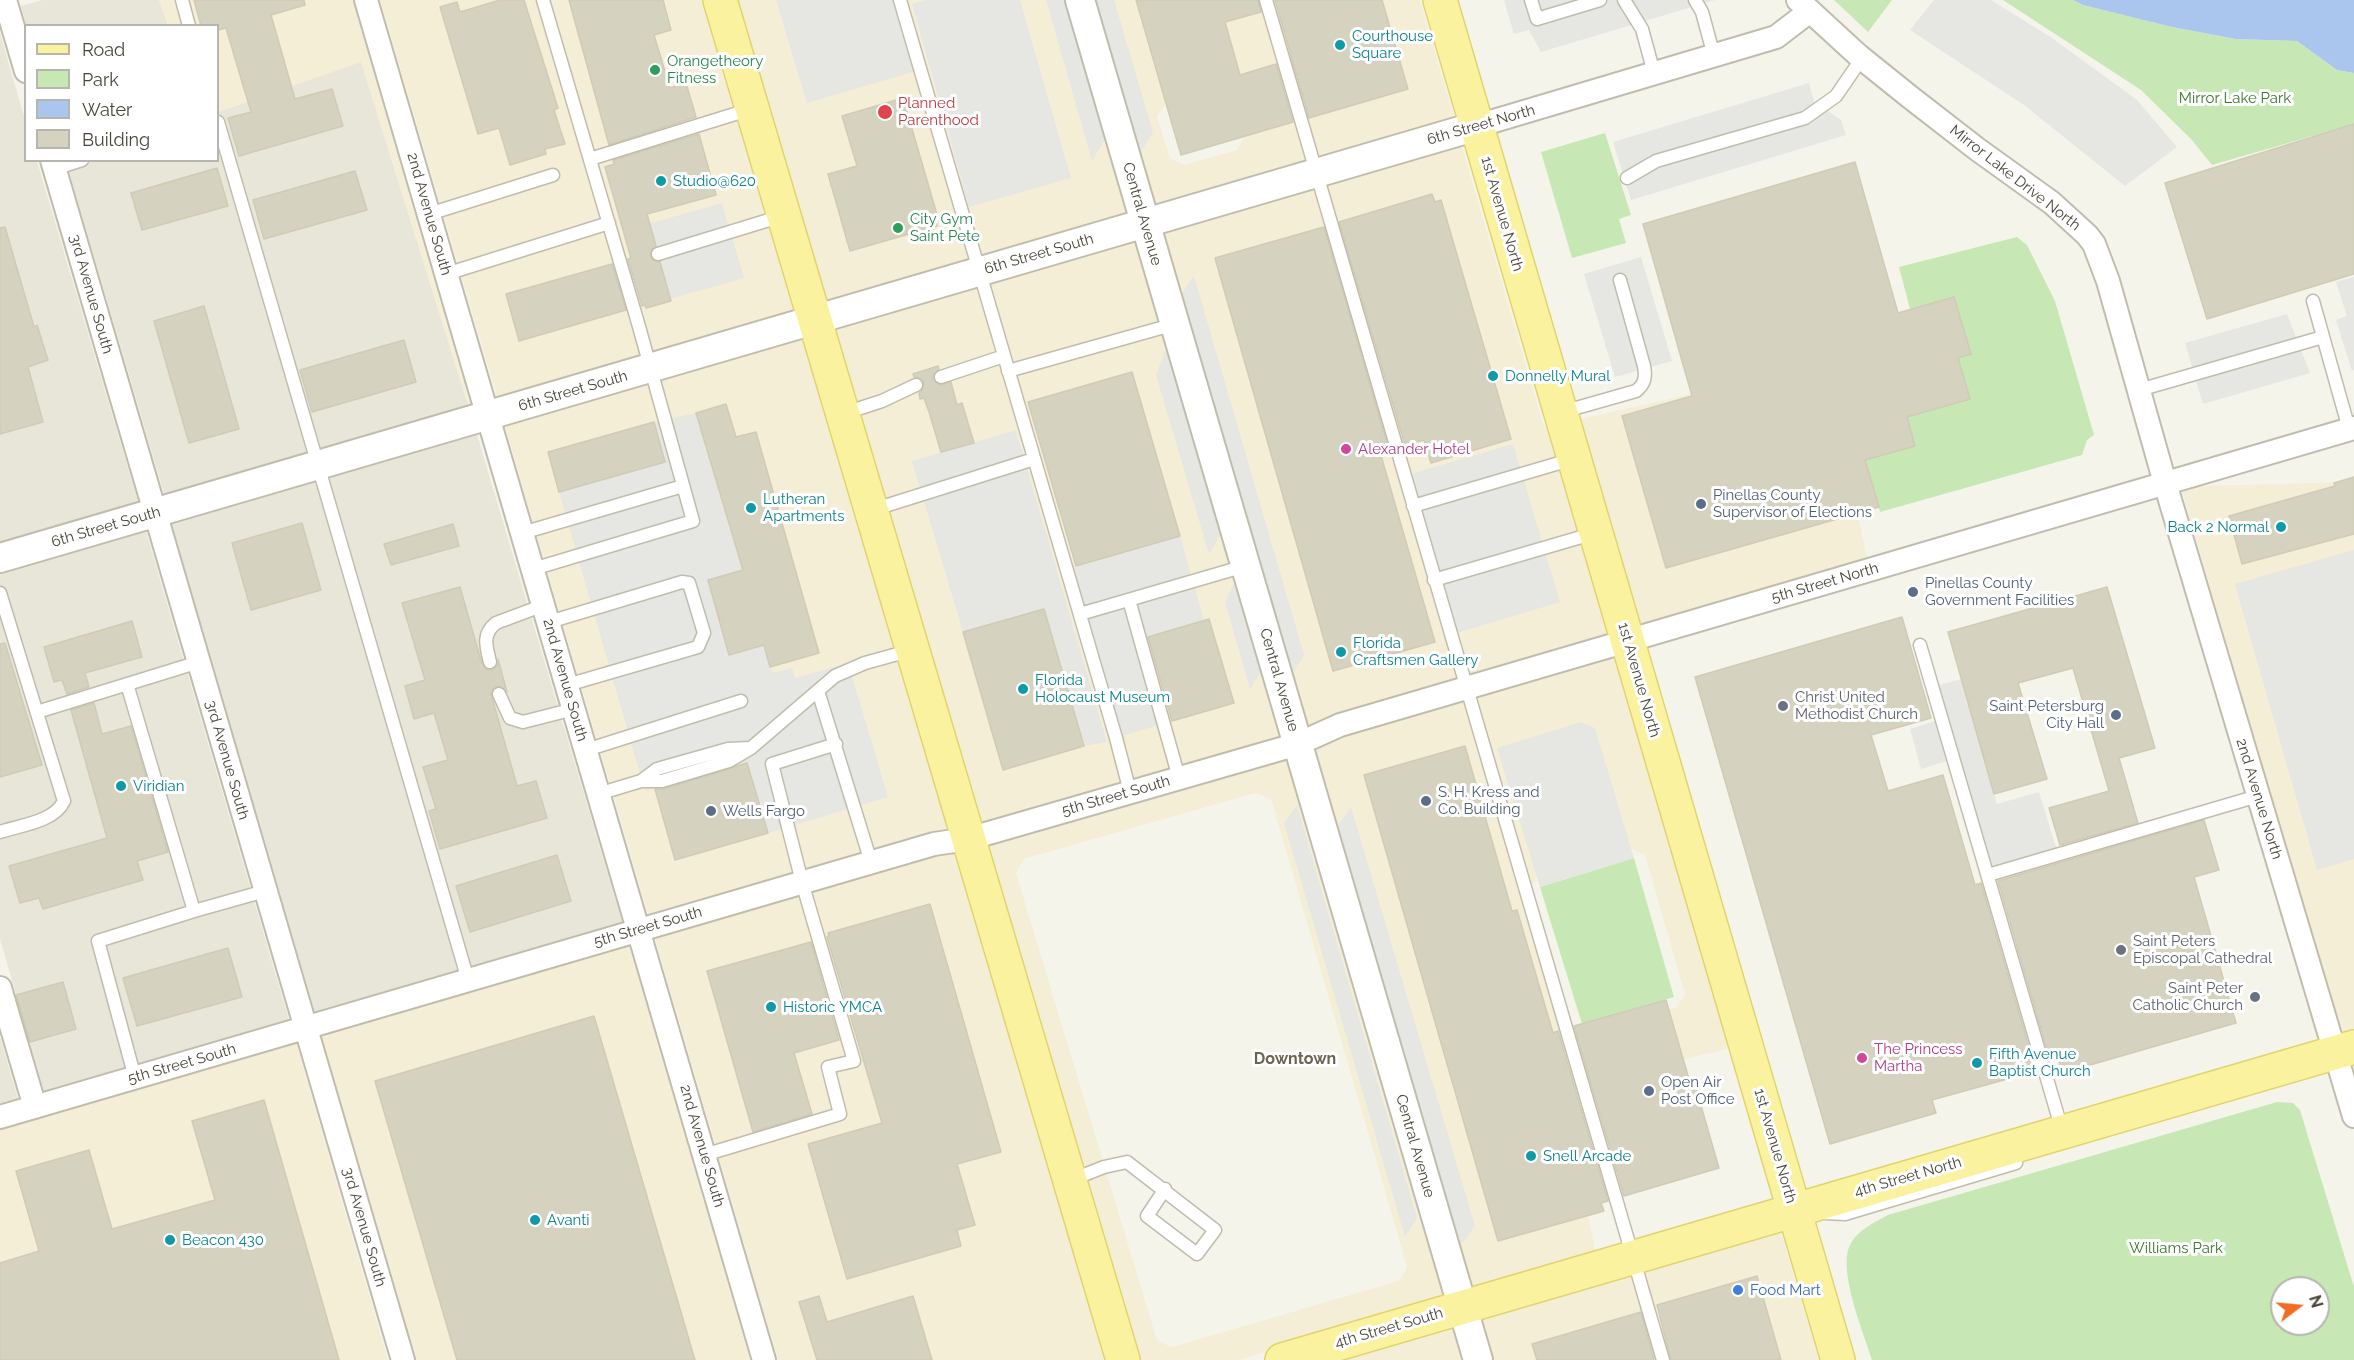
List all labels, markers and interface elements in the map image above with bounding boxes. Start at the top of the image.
legend [24,24,219,162]
place label: Courthouse Square [1352,27,1433,62]
marker: Courthouse Square [1333,38,1347,52]
text: Road [82,39,125,60]
place label: Orangetheory Fitness [667,52,763,87]
marker: Orangetheory Fitness [648,63,662,77]
text: Park [82,69,119,90]
park label: Mirror Lake Park [2179,89,2291,107]
place label: Planned Parenthood [898,94,979,129]
text: Water [82,99,132,120]
street label: 6th Street North [1425,101,1537,149]
marker: Planned Parenthood [876,103,894,121]
street label: Mirror Lake Drive North [1946,121,2084,235]
text: Building [82,129,150,150]
street label: 2nd Avenue South [403,151,455,277]
street label: 1st Avenue North [1477,155,1527,273]
street label: Central Avenue [1119,160,1165,268]
place label: Studio@620 [673,172,756,190]
marker: Studio@620 [654,174,668,188]
place label: City Gym Saint Pete [910,210,980,245]
marker: City Gym Saint Pete [891,221,905,235]
street label: 6th Street South [982,230,1096,278]
street label: 3rd Avenue South [65,232,117,356]
street label: 6th Street South [516,367,630,415]
place label: Donnelly Mural [1505,367,1610,385]
marker: Donnelly Mural [1486,369,1500,383]
place label: Alexander Hotel [1358,440,1470,458]
marker: Alexander Hotel [1339,442,1353,456]
place label: Pinellas County Supervisor of Elections [1713,486,1872,521]
place label: Lutheran Apartments [763,490,844,525]
marker: Pinellas County Supervisor of Elections [1694,497,1708,511]
marker: Lutheran Apartments [744,501,758,515]
street label: 6th Street South [49,503,163,551]
place label: Back 2 Normal [2168,518,2269,536]
marker: Back 2 Normal [2274,520,2288,534]
street label: 5th Street North [1769,559,1881,607]
place label: Pinellas County Government Facilities [1925,574,2074,609]
marker: Pinellas County Government Facilities [1906,585,1920,599]
street label: 2nd Avenue South [539,617,591,743]
street label: 1st Avenue North [1614,621,1664,739]
street label: Central Avenue [1256,626,1302,734]
place label: Florida Craftsmen Gallery [1353,634,1478,669]
marker: Florida Craftsmen Gallery [1334,645,1348,659]
place label: Florida Holocaust Museum [1035,671,1170,706]
marker: Florida Holocaust Museum [1016,682,1030,696]
place label: Christ United Methodist Church [1795,688,1918,723]
place label: Saint Petersburg City Hall [1989,697,2104,732]
street label: 3rd Avenue South [201,698,253,822]
marker: Christ United Methodist Church [1776,699,1790,713]
marker: Saint Petersburg City Hall [2109,708,2123,722]
street label: 2nd Avenue North [2232,736,2286,862]
street label: 5th Street South [1060,772,1172,820]
place label: Viridian [133,777,185,795]
marker: Viridian [114,779,128,793]
place label: S. H. Kress and Co. Building [1438,783,1540,818]
marker: S. H. Kress and Co. Building [1419,794,1433,808]
place label: Wells Fargo [723,802,805,820]
marker: Wells Fargo [704,804,718,818]
street label: 5th Street South [592,903,704,951]
place label: Saint Peters Episcopal Cathedral [2133,932,2272,967]
marker: Saint Peters Episcopal Cathedral [2114,943,2128,957]
place label: Saint Peter Catholic Church [2133,979,2243,1014]
marker: Saint Peter Catholic Church [2248,990,2262,1004]
place label: Historic YMCA [783,998,882,1016]
marker: Historic YMCA [764,1000,778,1014]
street label: 5th Street South [126,1040,238,1088]
place label: The Princess Martha [1874,1040,1963,1075]
place label: Fifth Avenue Baptist Church [1989,1045,2091,1080]
district label: Downtown [1254,1049,1336,1069]
marker: The Princess Martha [1855,1051,1869,1065]
marker: Fifth Avenue Baptist Church [1970,1056,1984,1070]
place label: Open Air Post Office [1661,1073,1734,1108]
street label: 2nd Avenue South [676,1083,728,1209]
marker: Open Air Post Office [1642,1084,1656,1098]
street label: 1st Avenue North [1750,1087,1800,1205]
street label: Central Avenue [1392,1092,1438,1200]
place label: Snell Arcade [1543,1147,1631,1165]
marker: Snell Arcade [1524,1149,1538,1163]
street label: 4th Street North [1852,1153,1964,1201]
street label: 3rd Avenue South [338,1165,390,1289]
place label: Avanti [547,1211,590,1229]
marker: Avanti [528,1213,542,1227]
place label: Beacon 430 [182,1231,264,1249]
marker: Beacon 430 [163,1233,177,1247]
park label: Williams Park [2129,1239,2223,1257]
north arrow [2270,1276,2330,1336]
place label: Food Mart [1750,1281,1821,1299]
marker: Food Mart [1731,1283,1745,1297]
text: N [2305,1293,2327,1310]
street label: 4th Street South [1333,1304,1445,1352]

